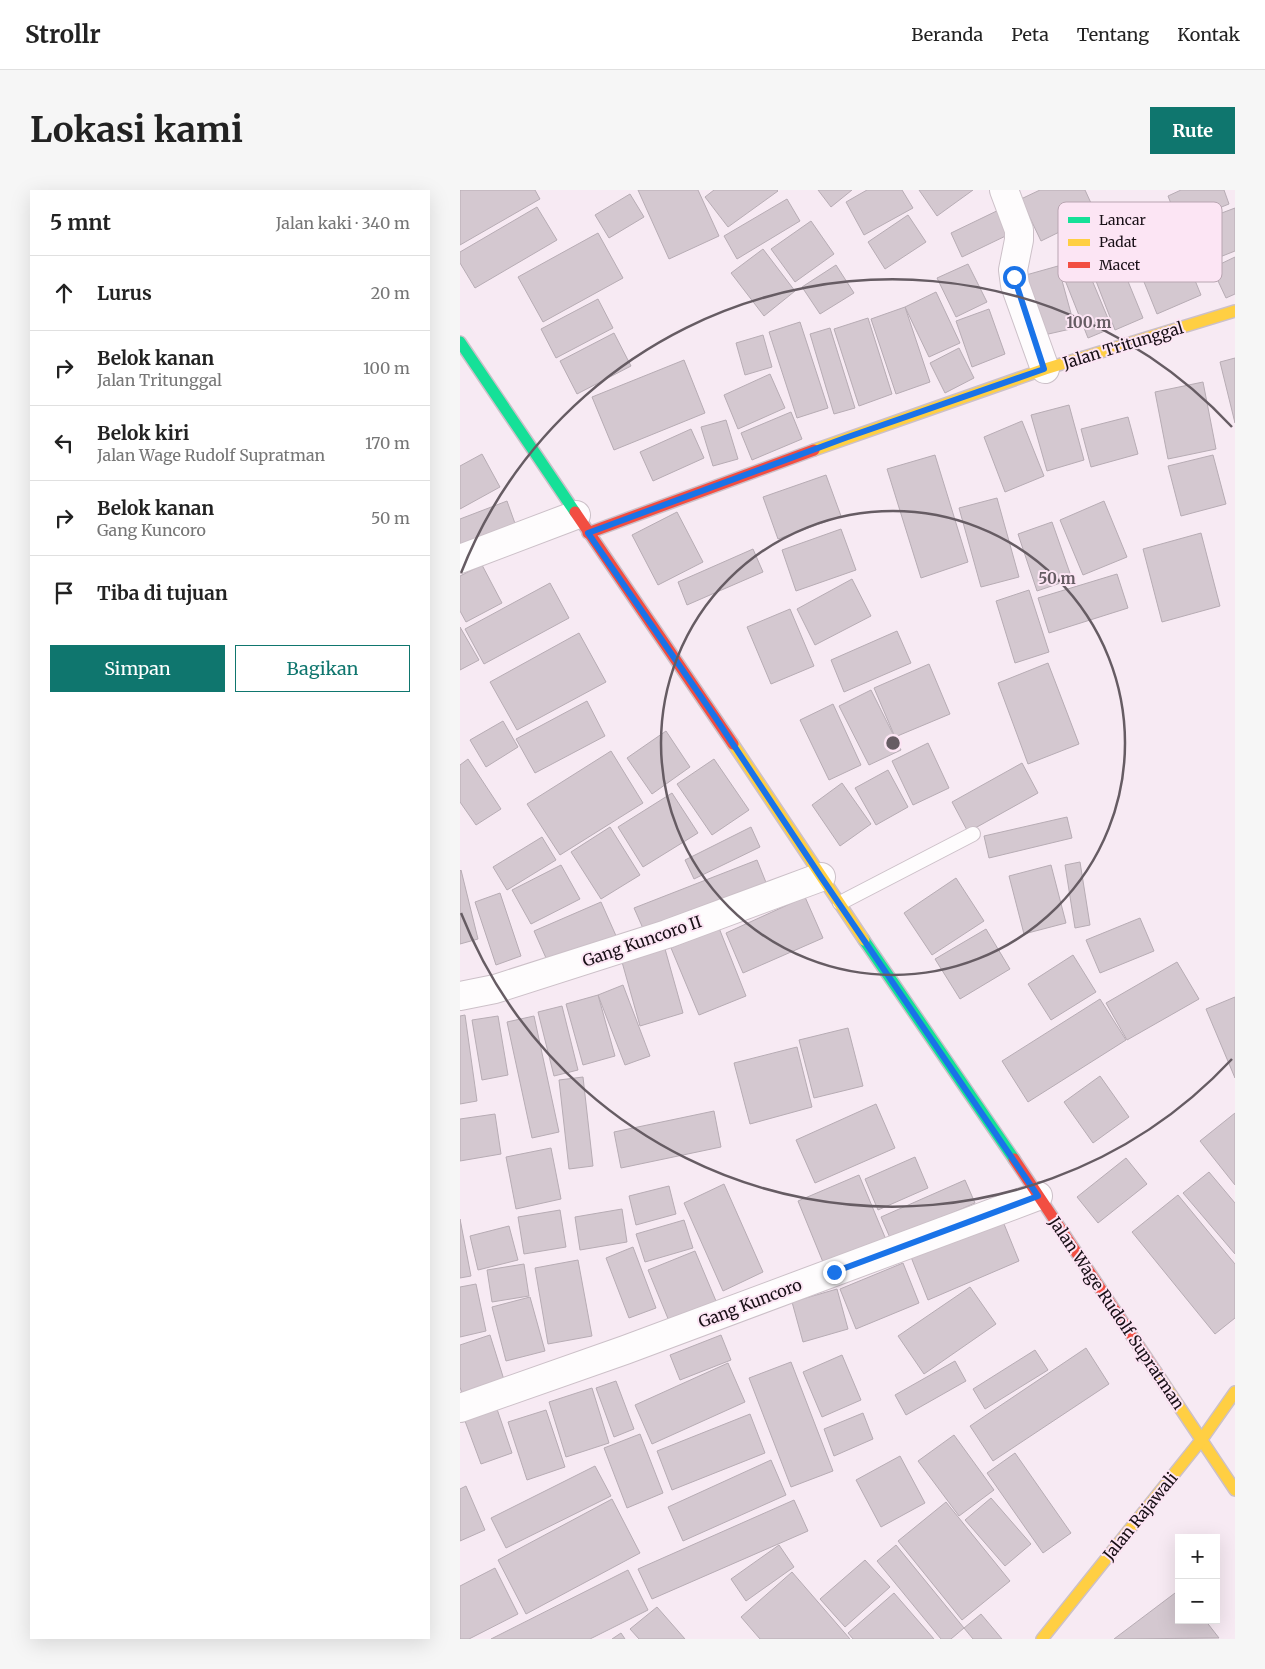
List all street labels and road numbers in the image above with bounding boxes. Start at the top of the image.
street label: Jalan Tritunggal [1059,317,1186,373]
street label: Gang Kuncoro II [580,911,704,971]
street label: Jalan Wage Rudolf Supratman [1044,1212,1189,1413]
street label: Gang Kuncoro [696,1274,804,1332]
street label: Jalan Rajawali [1098,1468,1182,1565]

